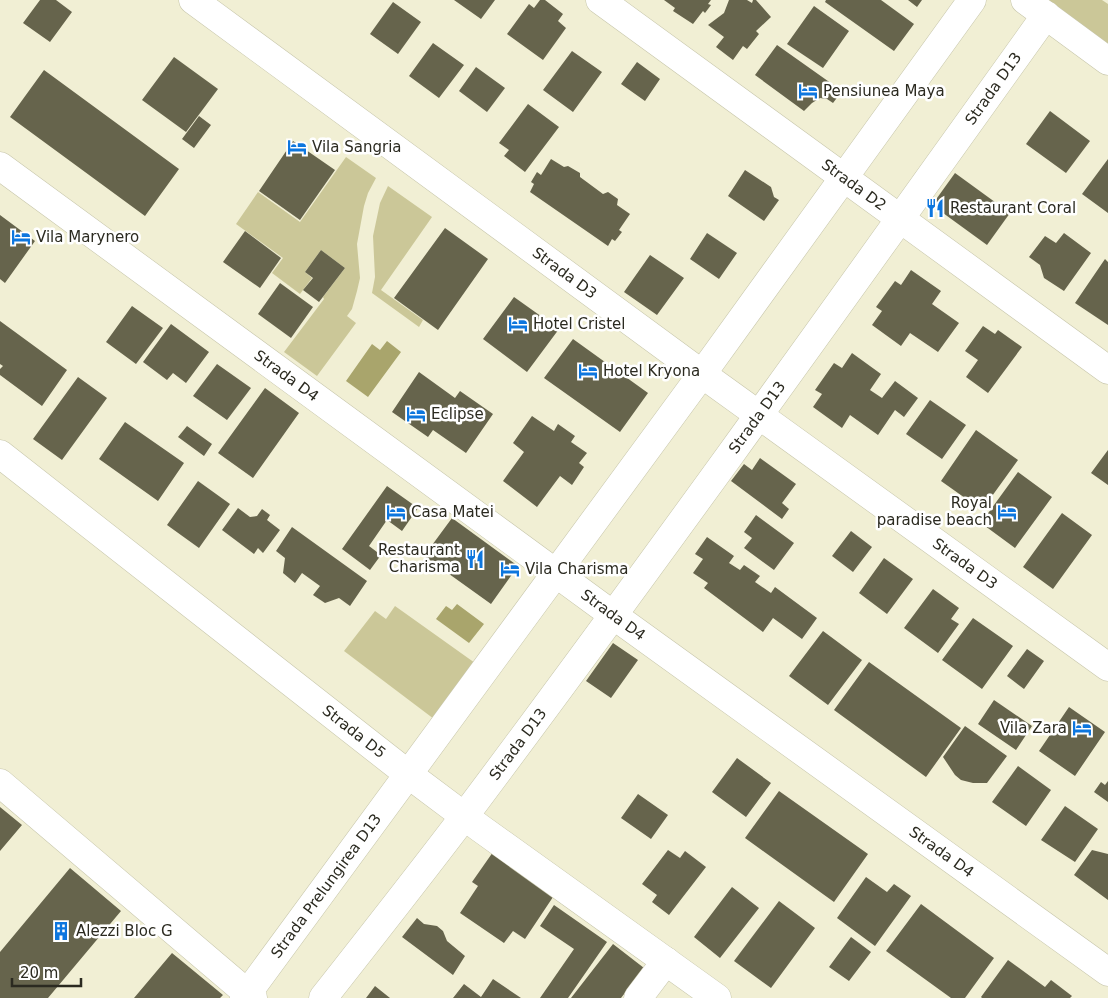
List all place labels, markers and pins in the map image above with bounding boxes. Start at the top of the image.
hotel icon: Pensiunea Maya [797,80,819,102]
place label: Pensiunea Maya [823,82,945,100]
hotel icon: Vila Sangria [286,136,308,158]
place label: Vila Sangria [312,138,402,156]
restaurant icon: Restaurant Coral [924,197,946,219]
place label: Restaurant Coral [950,199,1076,217]
hotel icon: Vila Marynero [10,226,32,248]
place label: Vila Marynero [36,228,139,246]
hotel icon: Hotel Cristel [507,313,529,335]
place label: Hotel Cristel [533,315,625,333]
hotel icon: Hotel Kryona [577,360,599,382]
place label: Hotel Kryona [603,362,700,380]
hotel icon: Eclipse [405,403,427,425]
place label: Eclipse [431,405,484,423]
place label: Royal paradise beach [877,494,992,529]
hotel icon: Casa Matei [385,501,407,523]
hotel icon: Royal paradise beach [996,501,1018,523]
place label: Casa Matei [411,503,494,521]
place label: Restaurant Charisma [378,541,460,576]
restaurant icon: Restaurant Charisma [464,548,486,570]
hotel icon: Vila Charisma [499,558,521,580]
place label: Vila Charisma [525,560,628,578]
hotel icon: Vila Zara [1071,717,1093,739]
place label: Vila Zara [1000,719,1067,737]
building icon: Alezzi Bloc G [50,920,72,942]
place label: Alezzi Bloc G [76,922,173,940]

